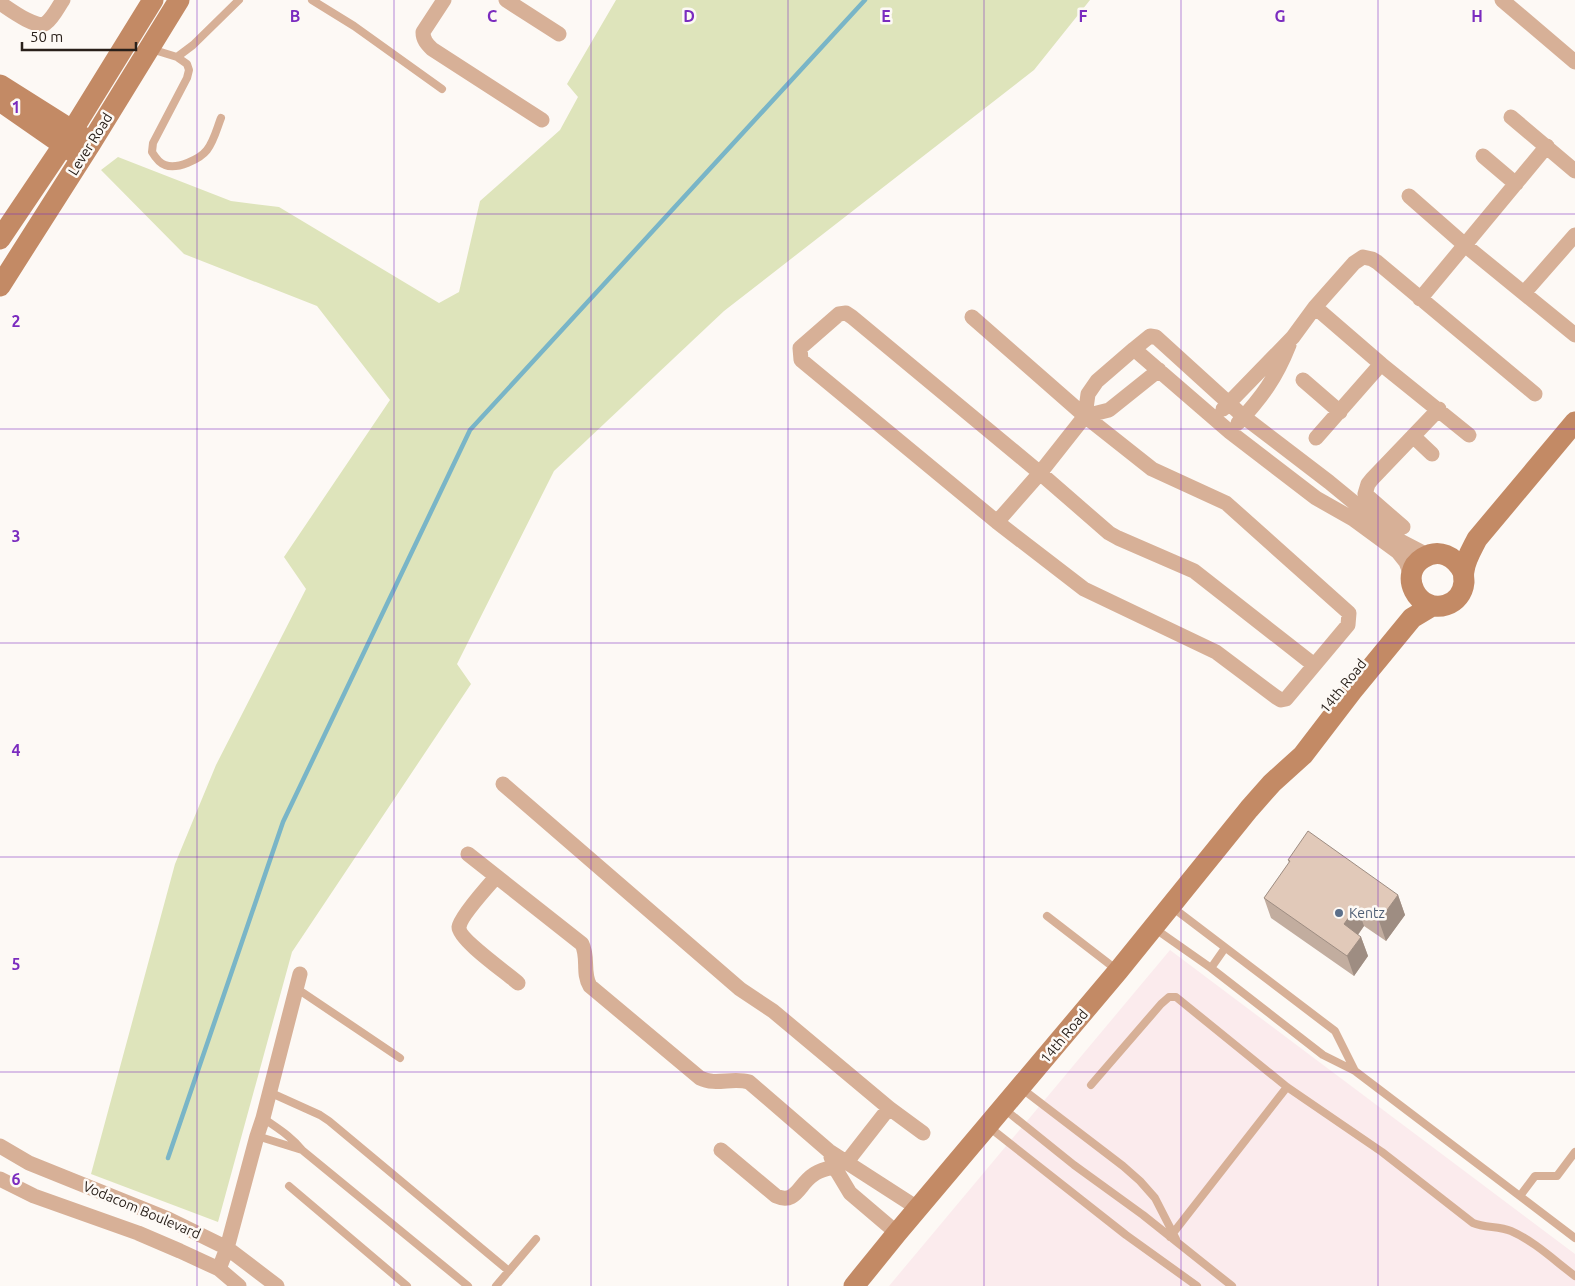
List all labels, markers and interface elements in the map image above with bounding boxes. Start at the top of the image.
text: B [290,7,300,25]
text: C [487,7,497,25]
text: D [683,7,695,25]
text: E [881,7,891,25]
text: F [1079,7,1088,25]
text: G [1274,7,1286,25]
text: H [1471,7,1483,25]
scale bar [22,20,136,52]
text: 50 m [30,28,63,45]
text: 1 [11,98,21,116]
street label: Lever Road [65,110,115,178]
text: 2 [11,312,21,330]
text: 3 [11,527,21,545]
street label: 14th Road [1316,656,1370,716]
text: 4 [11,741,21,759]
place label: Kentz [1349,905,1385,921]
marker: Kentz [1333,907,1345,919]
text: 5 [11,955,21,973]
street label: 14th Road [1037,1006,1091,1066]
text: 6 [11,1170,21,1188]
street label: Vodacom Boulevard [81,1178,203,1242]

